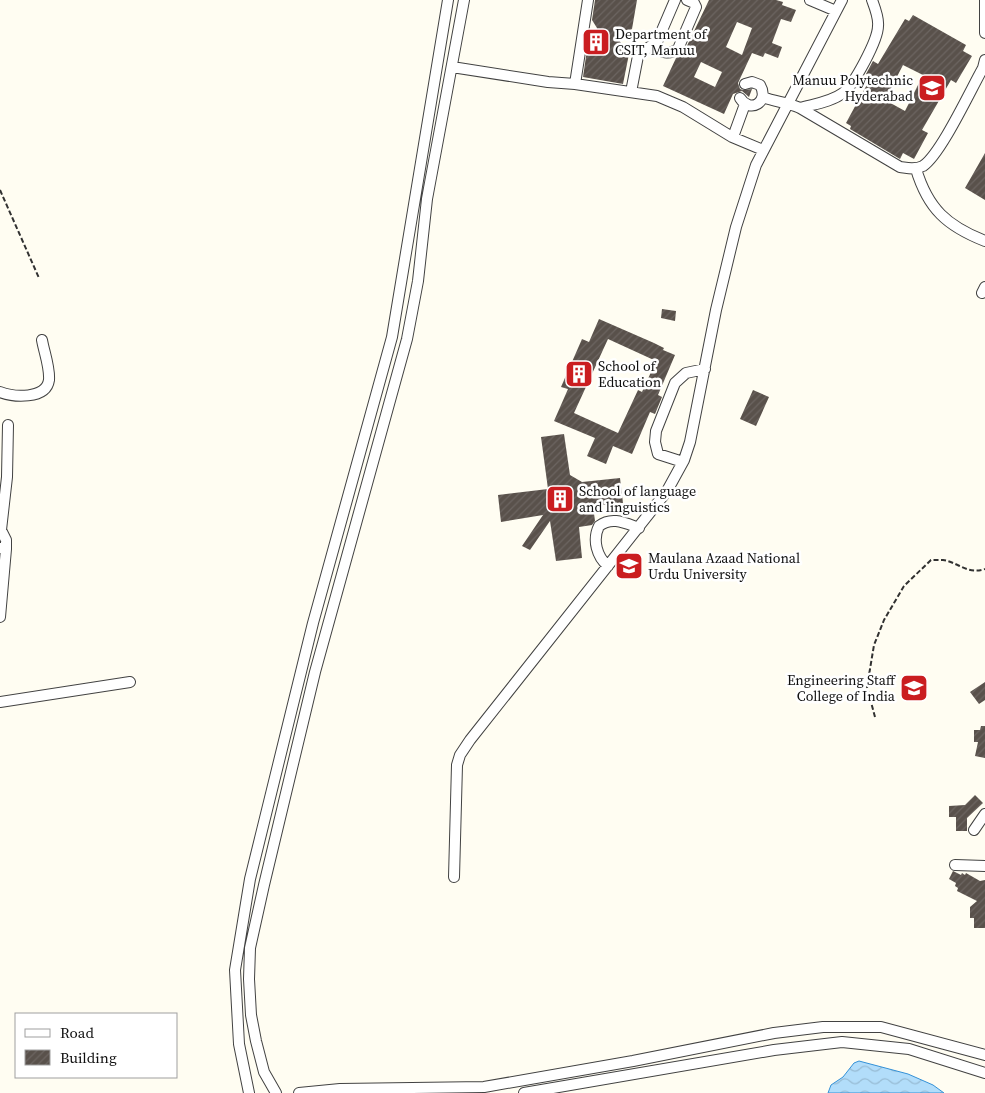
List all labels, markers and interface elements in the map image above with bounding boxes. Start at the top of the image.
place label: Department of CSIT, Manuu [615,24,708,60]
building icon: Department of CSIT, Manuu [581,27,611,57]
place label: Manuu Polytechnic Hyderabad [792,70,913,106]
school or university icon: Manuu Polytechnic Hyderabad [917,73,947,103]
place label: School of Education [598,356,662,392]
building icon: School of Education [564,359,594,389]
place label: School of language and linguistics [579,481,696,517]
building icon: School of language and linguistics [545,484,575,514]
place label: Maulana Azaad National Urdu University [648,548,800,584]
school or university icon: Maulana Azaad National Urdu University [614,551,644,581]
place label: Engineering Staff College of India [787,670,897,706]
school or university icon: Engineering Staff College of India [899,673,929,703]
legend [15,1013,178,1078]
text: Road [60,1022,94,1043]
text: Building [60,1047,117,1068]

